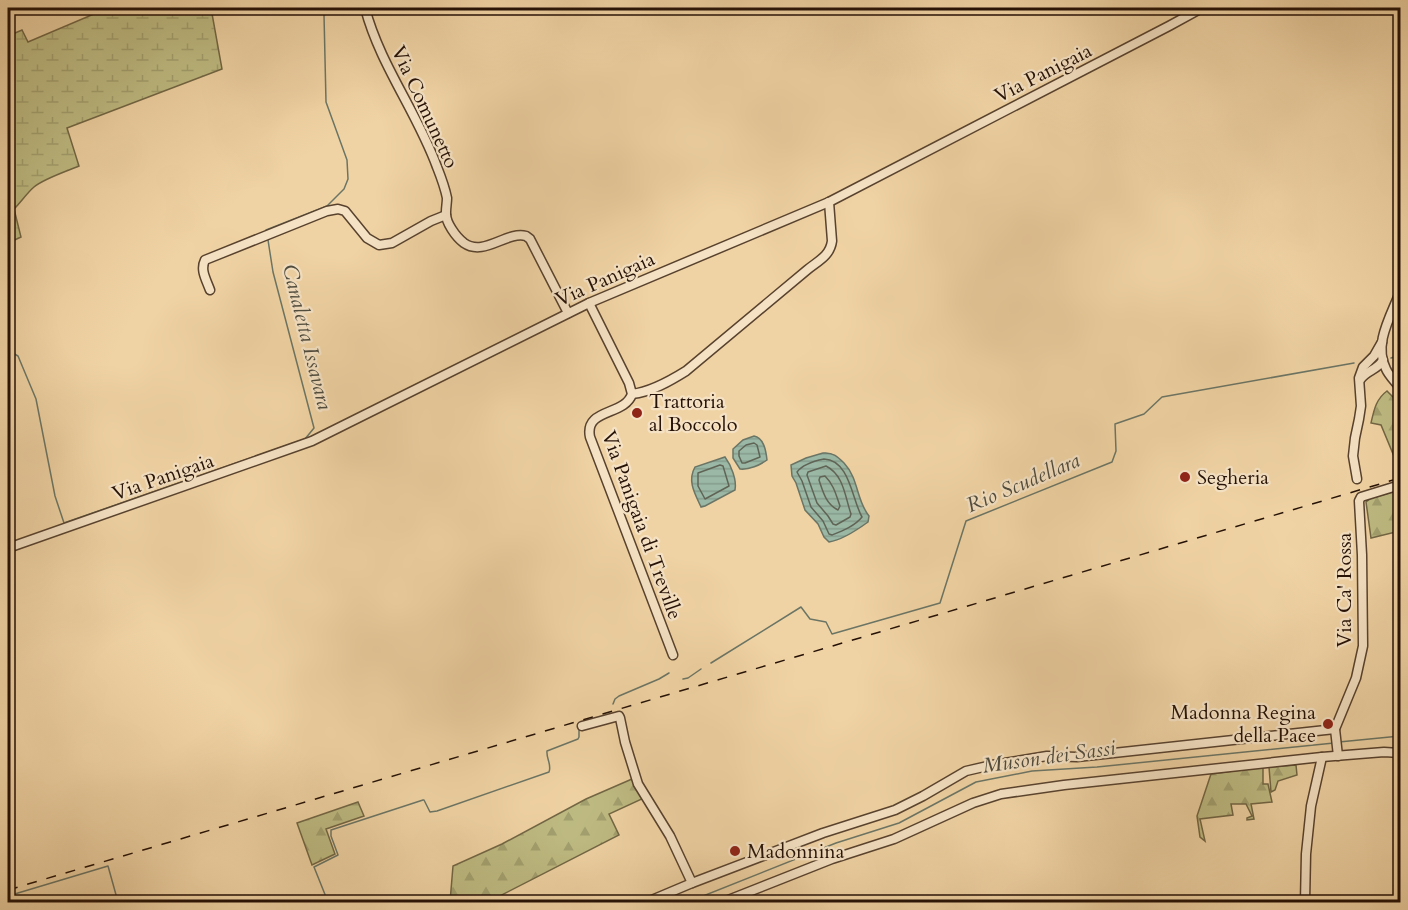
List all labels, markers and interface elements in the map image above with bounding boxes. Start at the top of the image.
street label: Via Panigaia [990,37,1097,109]
street label: Via Comunetto [385,41,465,173]
street label: Via Panigaia [551,245,659,313]
water label: Canaletta Issavara [275,261,339,413]
place label: Trattoria al Boccolo [649,388,738,438]
marker: Trattoria al Boccolo [630,406,644,420]
street label: Via Panigaia di Treville [595,427,689,623]
water label: Rio Scudellara [962,446,1084,520]
street label: Via Panigaia [109,447,218,507]
place label: Segheria [1197,464,1269,491]
marker: Segheria [1178,470,1192,484]
street label: Via Ca' Rossa [1331,532,1358,647]
place label: Madonna Regina della Pace [1171,699,1316,749]
marker: Madonna Regina della Pace [1321,717,1335,731]
water label: Muson dei Sassi [981,733,1118,781]
place label: Madonnina [747,838,845,865]
marker: Madonnina [728,844,742,858]

